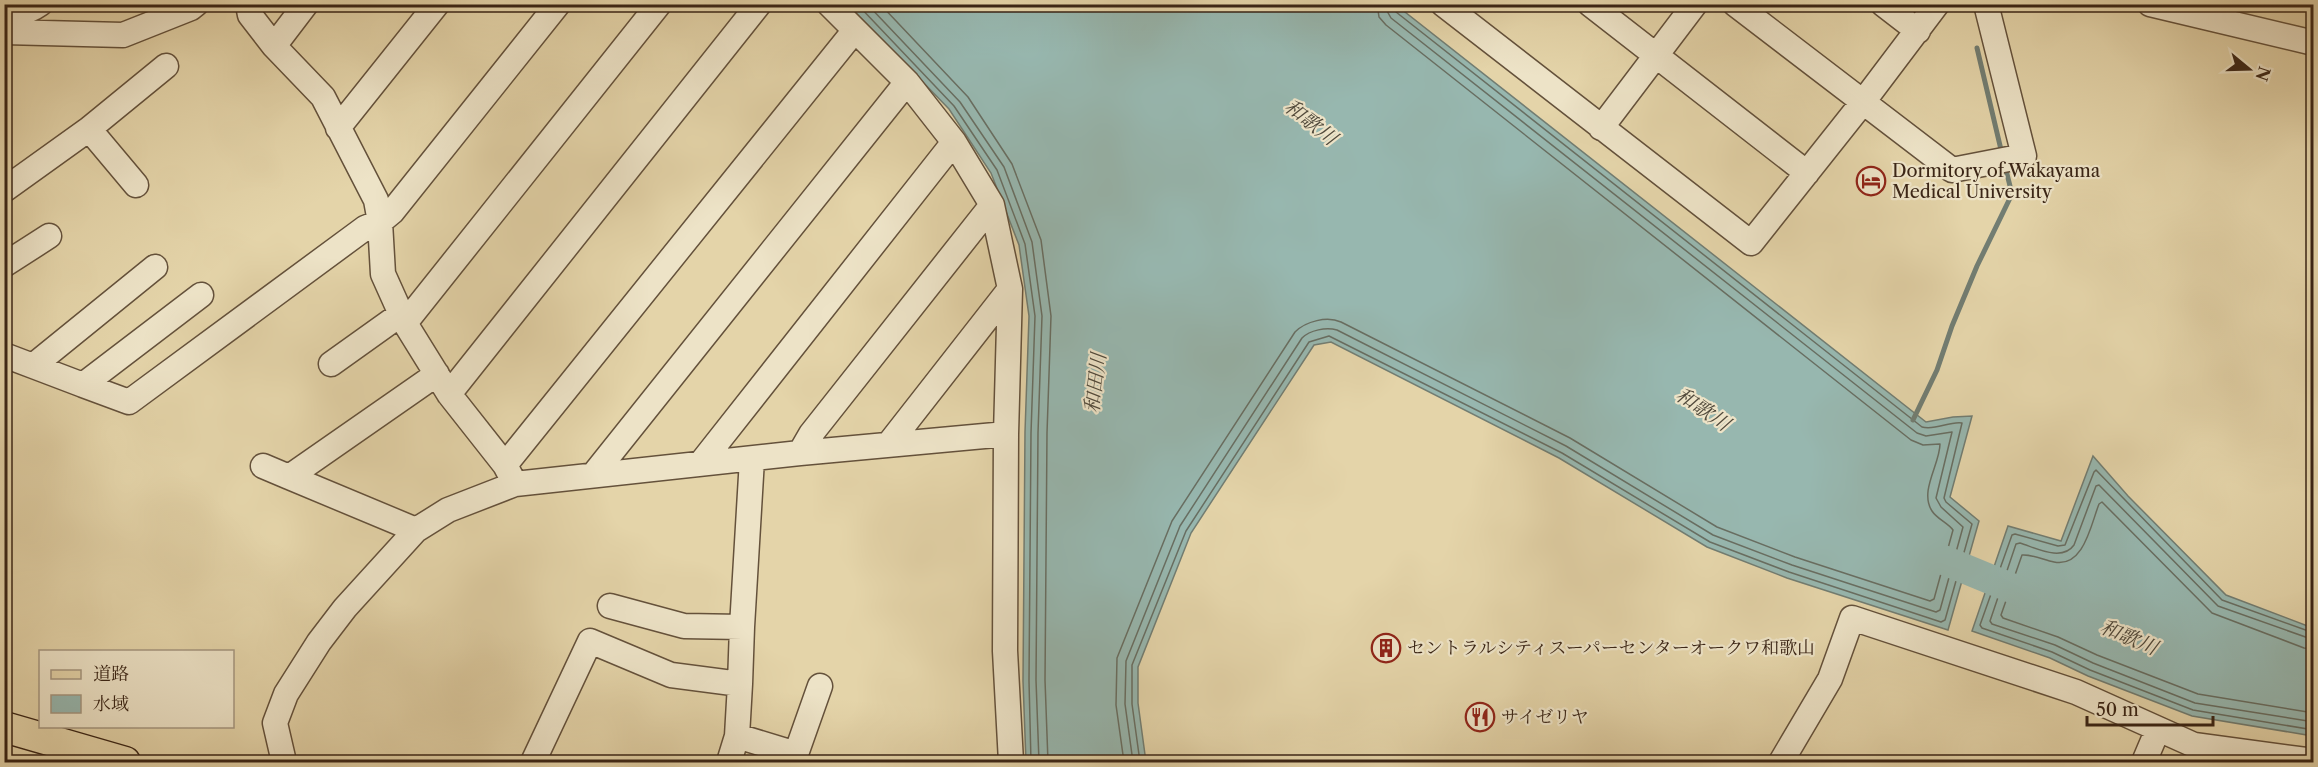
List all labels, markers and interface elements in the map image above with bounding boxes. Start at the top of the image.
north arrow [2219,39,2279,99]
text: N [2251,64,2275,84]
water label: 和歌川 [1280,94,1344,151]
place label: Dormitory of Wakayama Medical University [1892,160,2101,203]
hotel icon: Dormitory of Wakayama Medical University [1855,165,1887,197]
water label: 和田川 [1079,350,1111,414]
water label: 和歌川 [1671,382,1736,437]
water label: 和歌川 [2097,614,2163,661]
building icon: セントラルシティスーパーセンターオークワ和歌山 [1370,632,1402,664]
place label: セントラルシティスーパーセンターオークワ和歌山 [1407,637,1815,659]
legend [39,650,234,728]
text: 道路 [93,663,129,685]
scale bar [2087,689,2213,727]
text: 水域 [93,693,129,715]
text: 50 m [2096,699,2139,721]
restaurant icon: サイゼリヤ [1464,701,1496,733]
place label: サイゼリヤ [1501,706,1589,728]

